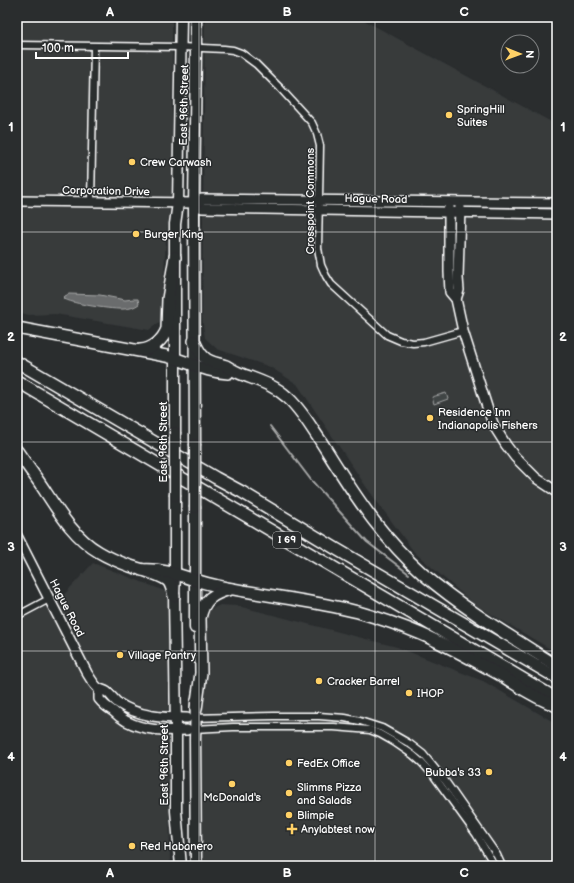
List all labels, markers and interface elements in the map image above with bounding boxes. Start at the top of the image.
text: A [105,4,114,20]
text: B [282,4,292,20]
text: C [459,4,469,20]
scale bar [36,34,128,60]
north arrow [500,34,540,74]
text: 100 m [42,41,74,56]
text: N [523,50,536,58]
street label: East 96th Street [177,64,191,145]
place label: SpringHill Suites [457,103,505,129]
marker: SpringHill Suites [444,110,454,120]
text: 1 [8,119,14,135]
text: 1 [560,119,566,135]
street label: Crosspoint Commons [304,147,317,254]
place label: Crew Carwash [140,156,212,169]
marker: Crew Carwash [127,157,137,167]
street label: Corporation Drive [62,184,151,198]
street label: Hague Road [344,192,408,206]
place label: Burger King [144,228,203,241]
marker: Burger King [131,229,141,239]
text: 2 [7,329,15,345]
text: 2 [559,329,567,345]
street label: East 96th Street [157,401,170,482]
place label: Residence Inn Indianapolis Fishers [438,406,538,432]
marker: Residence Inn Indianapolis Fishers [425,413,435,423]
road number: I 69 [273,532,301,548]
text: 3 [7,539,15,555]
text: 3 [559,539,567,555]
street label: Hague Road [47,577,87,639]
place label: Village Pantry [128,649,196,662]
marker: Village Pantry [115,650,125,660]
place label: Cracker Barrel [327,675,400,688]
marker: Cracker Barrel [314,676,324,686]
place label: IHOP [417,687,444,700]
marker: IHOP [404,688,414,698]
street label: East 96th Street [158,724,171,805]
text: 4 [7,749,15,765]
text: 4 [559,749,567,765]
place label: FedEx Office [297,757,360,770]
marker: FedEx Office [284,758,294,768]
place label: Bubba's 33 [425,766,481,779]
marker: Bubba's 33 [484,767,494,777]
marker: McDonald's [227,779,237,789]
place label: Slimms Pizza and Salads [297,781,361,807]
marker: Slimms Pizza and Salads [284,788,294,798]
place label: McDonald's [203,791,261,804]
place label: Blimpie [297,809,335,822]
marker: Blimpie [284,810,294,820]
marker: Anylabtest now [286,823,298,835]
place label: Anylabtest now [301,823,375,836]
place label: Red Habanero [140,840,213,853]
marker: Red Habanero [127,841,137,851]
text: A [105,865,114,881]
text: B [282,865,292,881]
text: C [459,865,469,881]

